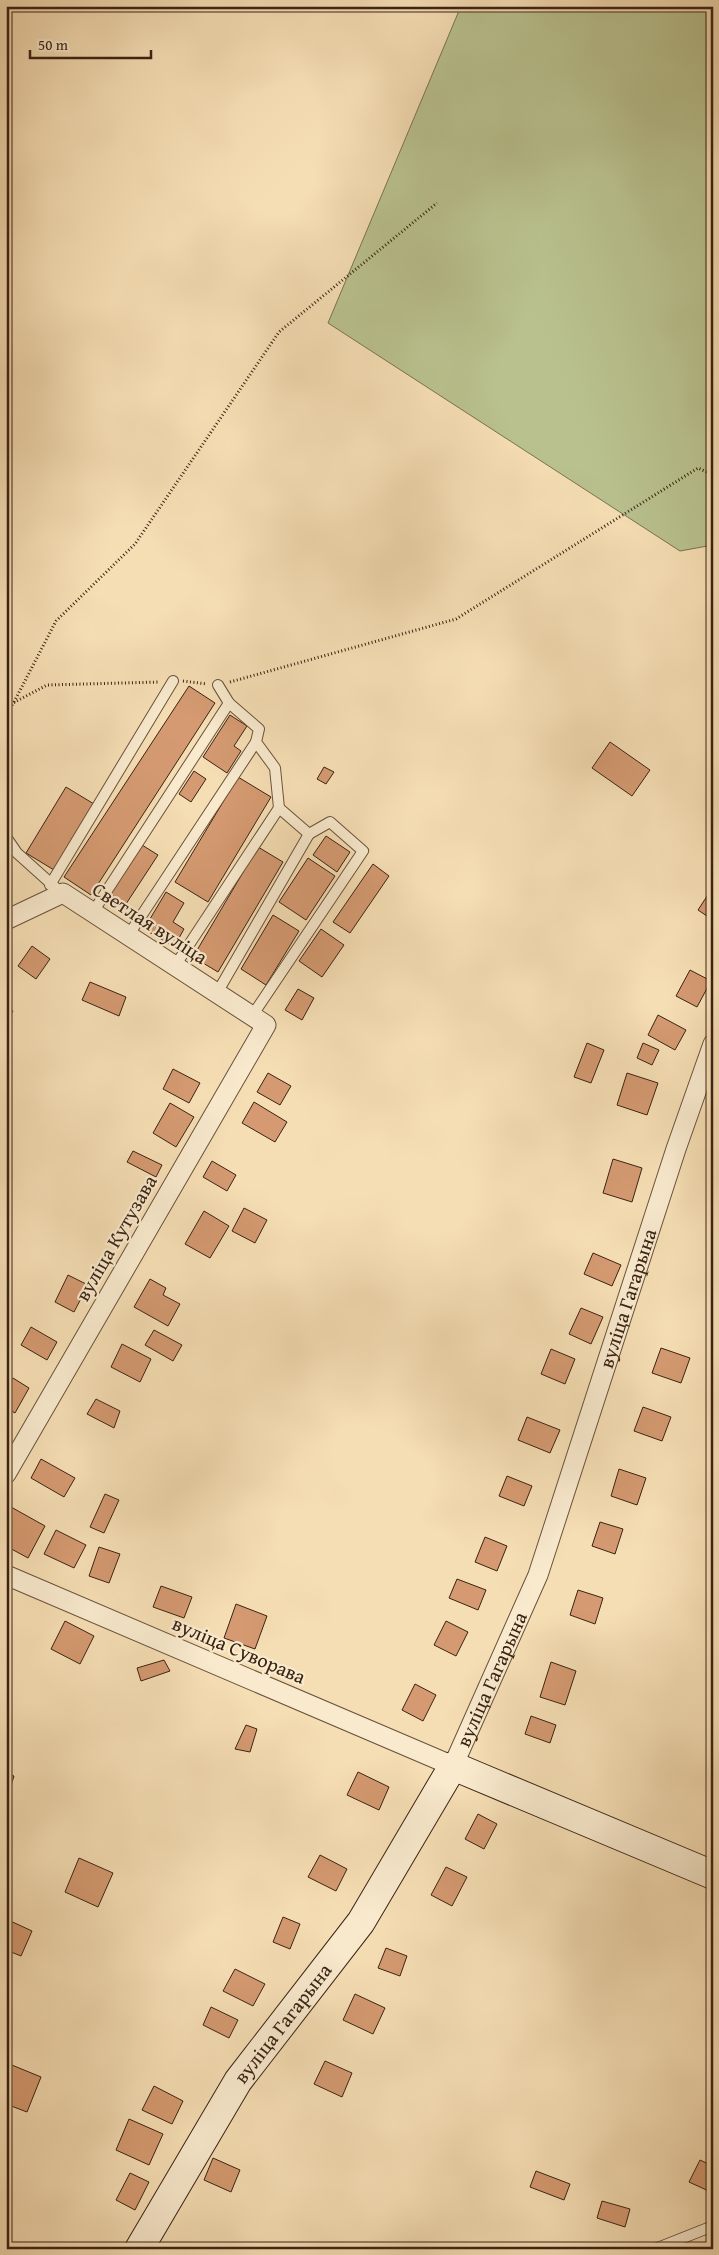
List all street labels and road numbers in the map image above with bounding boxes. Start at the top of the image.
street label: Светлая вуліца [87,874,214,971]
street label: вуліца Кутузава [68,1169,164,1306]
street label: вуліца Гагарына [591,1224,663,1372]
street label: вуліца Гагарына [448,1606,534,1751]
street label: вуліца Суворава [168,1608,311,1691]
street label: вуліца Гагарына [226,1956,338,2089]

